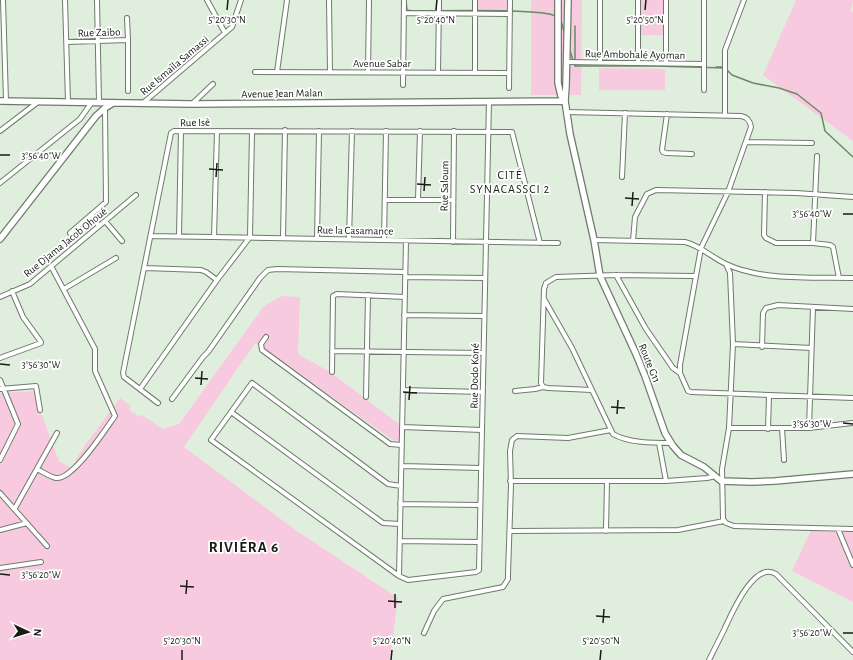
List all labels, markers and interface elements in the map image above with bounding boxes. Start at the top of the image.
text: 5°20'30"N [208,15,246,25]
text: 5°20'40"N [417,15,455,25]
text: 5°20'50"N [626,15,664,25]
street label: Rue Zaïbo [77,26,121,39]
street label: Rue Ismaïla Samassi [138,34,211,97]
street label: Rue Ambohalé Ayoman [585,48,685,61]
street label: Avenue Sabar [353,58,411,69]
street label: Avenue Jean Malan [241,87,323,100]
street label: Rue Isè [180,117,210,128]
text: 3°56'40"W [21,151,61,161]
street label: Rue Saloum [439,160,450,212]
district label: CITÉ SYNACASSCI 2 [470,168,550,195]
street label: Rue Djama Jacob Ohoué [22,206,109,279]
text: 3°56'40"W [792,209,832,219]
street label: Rue la Casamance [317,224,393,237]
street label: Route G11 [637,342,662,384]
street label: Rue Dodo Koné [468,343,481,409]
text: 3°56'30"W [22,360,60,370]
text: 3°56'30"W [793,419,831,429]
district label: RIVIÉRA 6 [209,538,279,555]
text: 3°56'20"W [21,570,61,580]
north arrow [8,612,48,652]
text: N [32,628,43,637]
text: 3°56'20"W [792,628,832,638]
text: 5°20'30"N [163,636,201,646]
text: 5°20'40"N [373,636,411,646]
text: 5°20'50"N [582,636,620,646]

